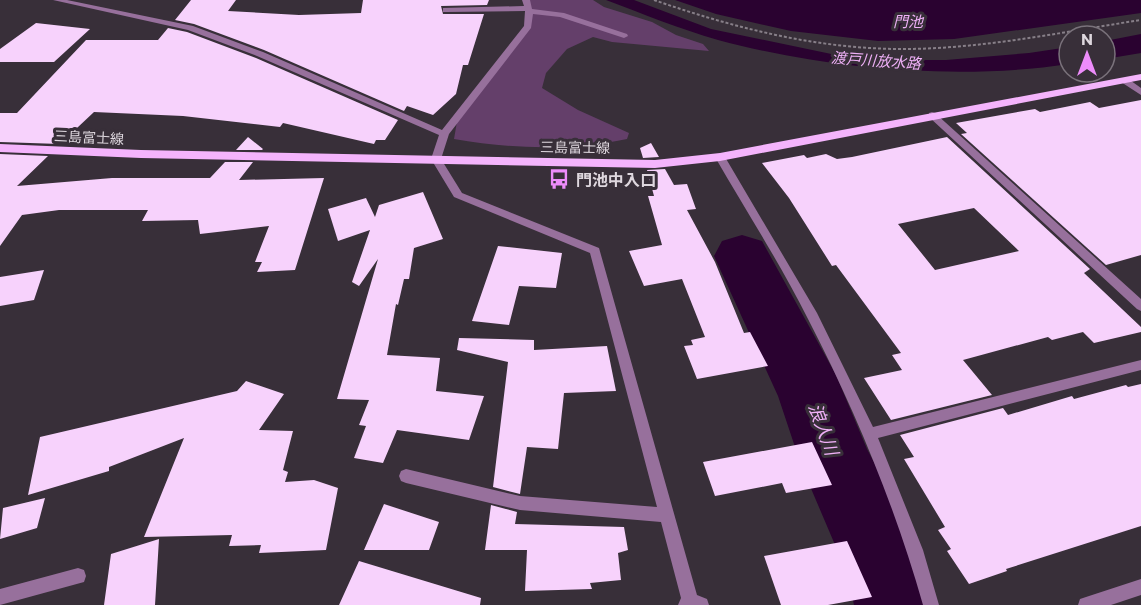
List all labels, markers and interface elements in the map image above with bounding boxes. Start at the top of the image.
water label: 門池 [893,12,925,30]
north arrow [1057,24,1117,84]
text: N [1081,29,1093,48]
water label: 渡戸川放水路 [830,48,924,72]
street label: 三島富士線 [54,127,124,147]
street label: 三島富士線 [540,138,610,156]
bus stop icon: 門池中入口 [547,167,571,191]
place label: 門池中入口 [576,170,656,189]
water label: 浪人川 [804,400,844,460]

